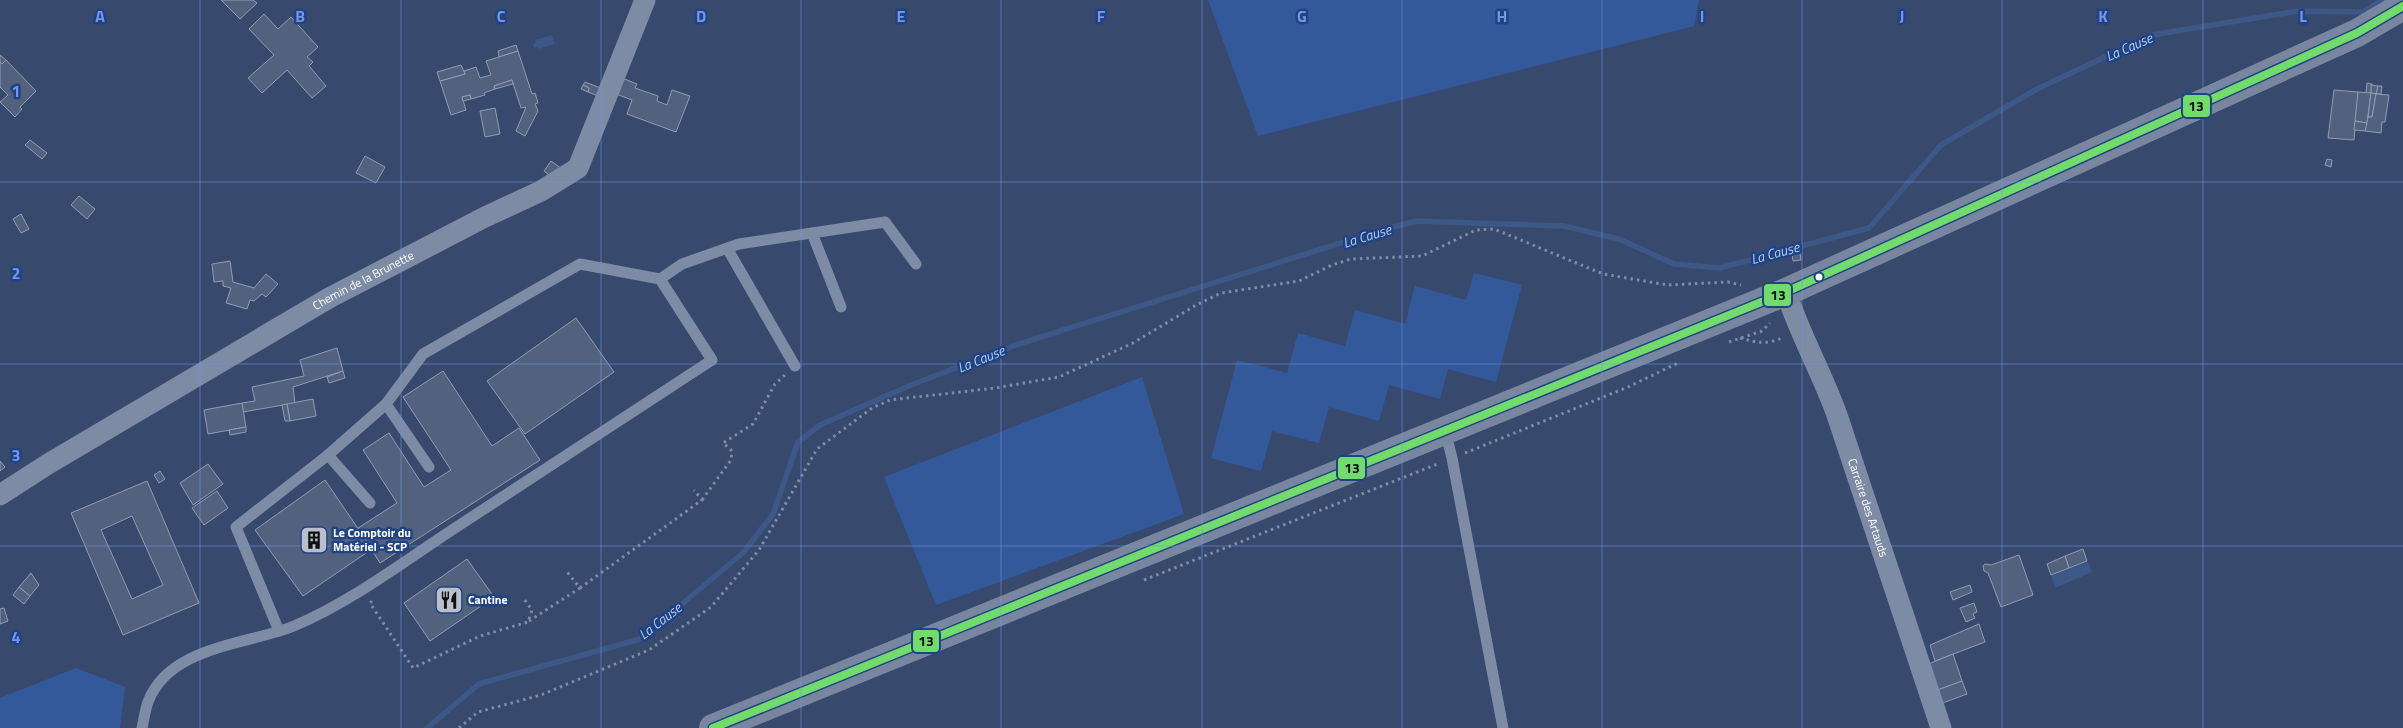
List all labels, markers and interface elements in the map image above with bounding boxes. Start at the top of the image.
text: A [95,4,105,28]
text: B [295,4,305,28]
text: C [497,4,506,28]
text: D [696,4,706,28]
text: E [897,4,906,28]
text: F [1097,4,1106,28]
text: G [1297,4,1307,28]
text: H [1497,4,1507,28]
text: I [1700,4,1704,28]
text: J [1900,4,1904,28]
text: K [2098,4,2108,28]
text: L [2299,4,2307,28]
water label: La Cause [2102,26,2157,66]
text: 1 [12,79,20,103]
line badge: 13 [2182,94,2211,118]
text: 13 [2188,95,2204,116]
water label: La Cause [1340,218,1395,253]
water label: La Cause [1748,236,1803,269]
street label: Chemin de la Brunette [309,246,417,315]
text: 2 [12,261,20,285]
unlabelled marker [1814,272,1824,282]
line badge: 13 [1763,283,1792,307]
text: 13 [1770,284,1786,305]
water label: La Cause [954,339,1009,378]
text: 3 [12,443,20,467]
line badge: 13 [1337,456,1366,480]
street label: Carraire des Artauds [1843,456,1894,560]
text: 13 [1344,457,1360,478]
place label: Le Comptoir du Matériel - SCP [333,523,411,556]
building icon: Le Comptoir du Matériel - SCP [299,525,329,555]
restaurant icon: Cantine [434,585,464,615]
place label: Cantine [468,590,508,609]
water label: La Cause [634,596,687,644]
text: 4 [12,625,21,649]
line badge: 13 [912,629,940,653]
text: 13 [918,630,934,651]

